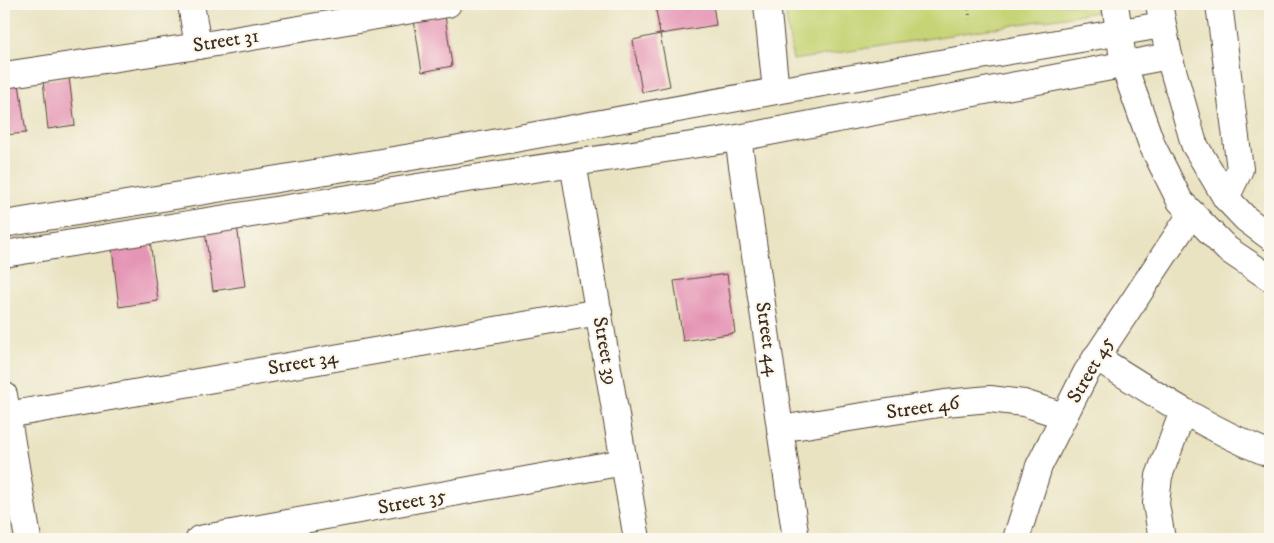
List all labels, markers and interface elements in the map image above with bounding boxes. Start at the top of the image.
street label: Street 31 [191,23,261,59]
street label: Street 44 [749,300,785,378]
street label: Street 39 [587,315,623,387]
street label: Street 45 [1062,332,1120,408]
street label: Street 34 [266,344,340,381]
street label: Street 46 [885,390,962,425]
street label: Street 35 [376,483,448,521]

